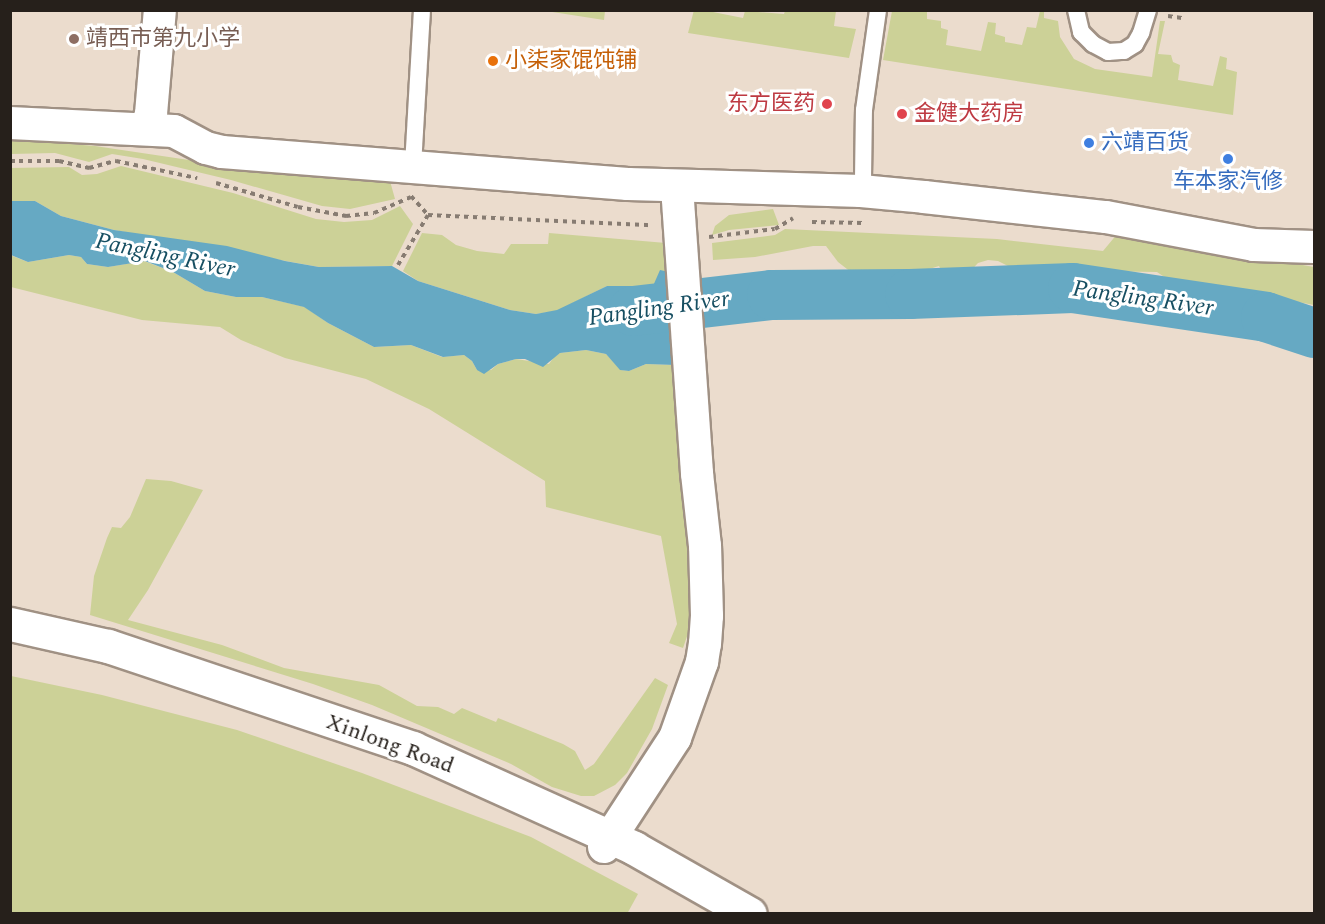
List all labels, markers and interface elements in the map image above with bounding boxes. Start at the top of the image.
place label: 靖西市第九小学 [86,26,240,52]
marker: 靖西市第九小学 [67,32,81,46]
place label: 小柒家馄饨铺 [505,48,637,74]
marker: 小柒家馄饨铺 [486,54,500,68]
place label: 东方医药 [727,91,815,117]
marker: 东方医药 [820,97,834,111]
place label: 金健大药房 [914,101,1024,127]
marker: 金健大药房 [895,107,909,121]
place label: 六靖百货 [1101,130,1189,156]
marker: 六靖百货 [1082,136,1096,150]
marker: 车本家汽修 [1221,152,1235,166]
place label: 车本家汽修 [1173,169,1283,195]
water label: Pangling River [92,227,238,285]
water label: Pangling River [1071,275,1215,323]
water label: Pangling River [587,285,731,333]
street label: Xinlong Road [322,709,458,779]

